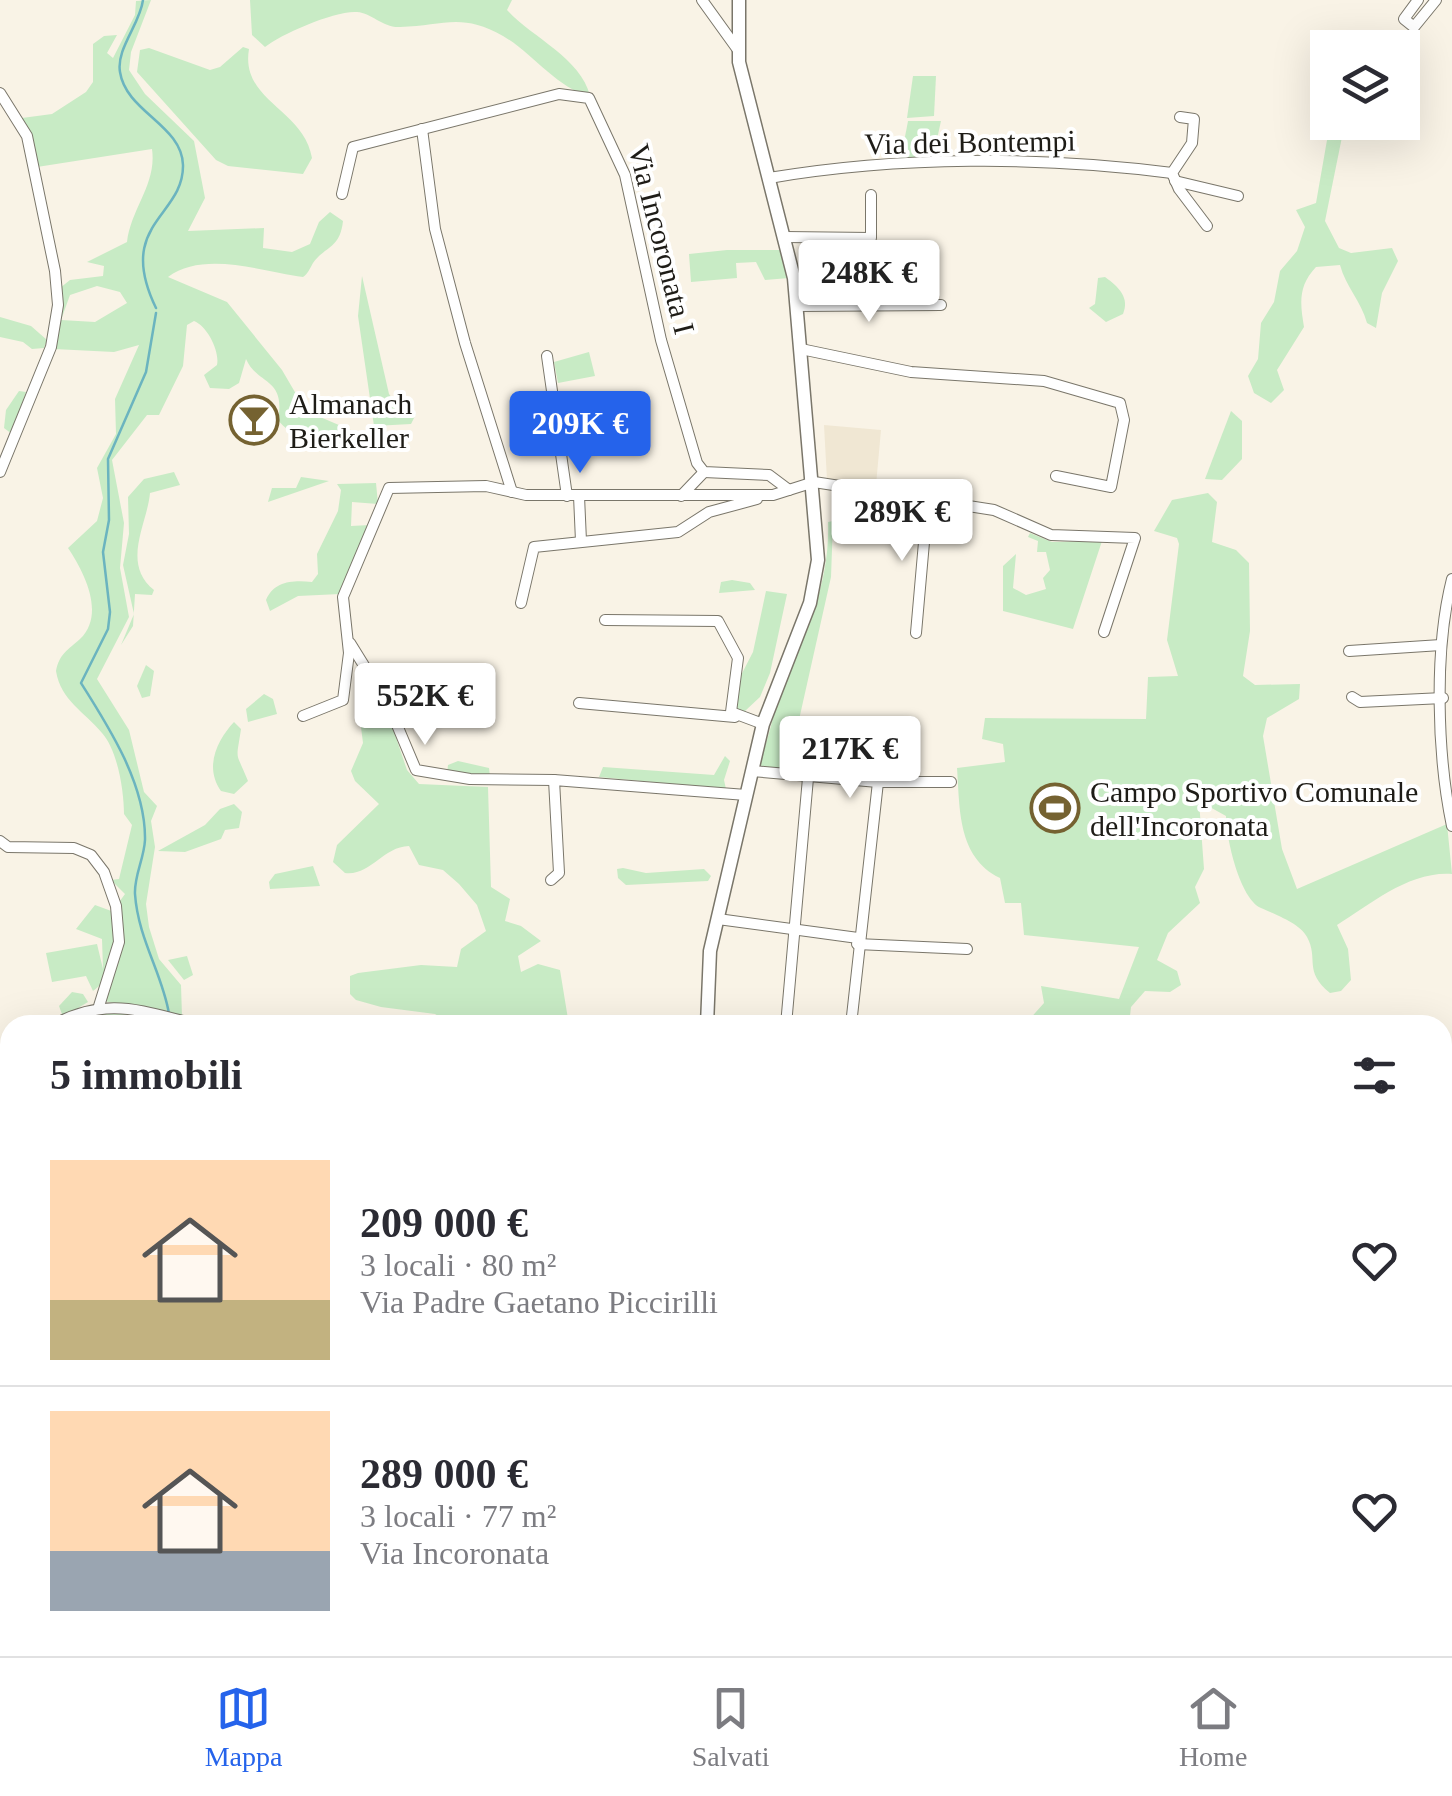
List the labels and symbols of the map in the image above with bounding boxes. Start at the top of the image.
street label: Via dei Bontempi [864,124,1076,160]
street label: Via Incoronata I [622,141,702,337]
pin: 248K € [788,240,950,325]
place label: Almanach Bierkeller [289,387,412,454]
pin: 209K € [499,391,661,476]
bar icon: Almanach Bierkeller [228,394,280,446]
pin: 289K € [821,479,983,564]
pin: 552K € [344,663,506,748]
pin: 217K € [769,716,931,801]
place label: Campo Sportivo Comunale dell'Incoronata [1090,775,1418,842]
sports icon: Campo Sportivo Comunale dell'Incoronata [1029,782,1081,834]

